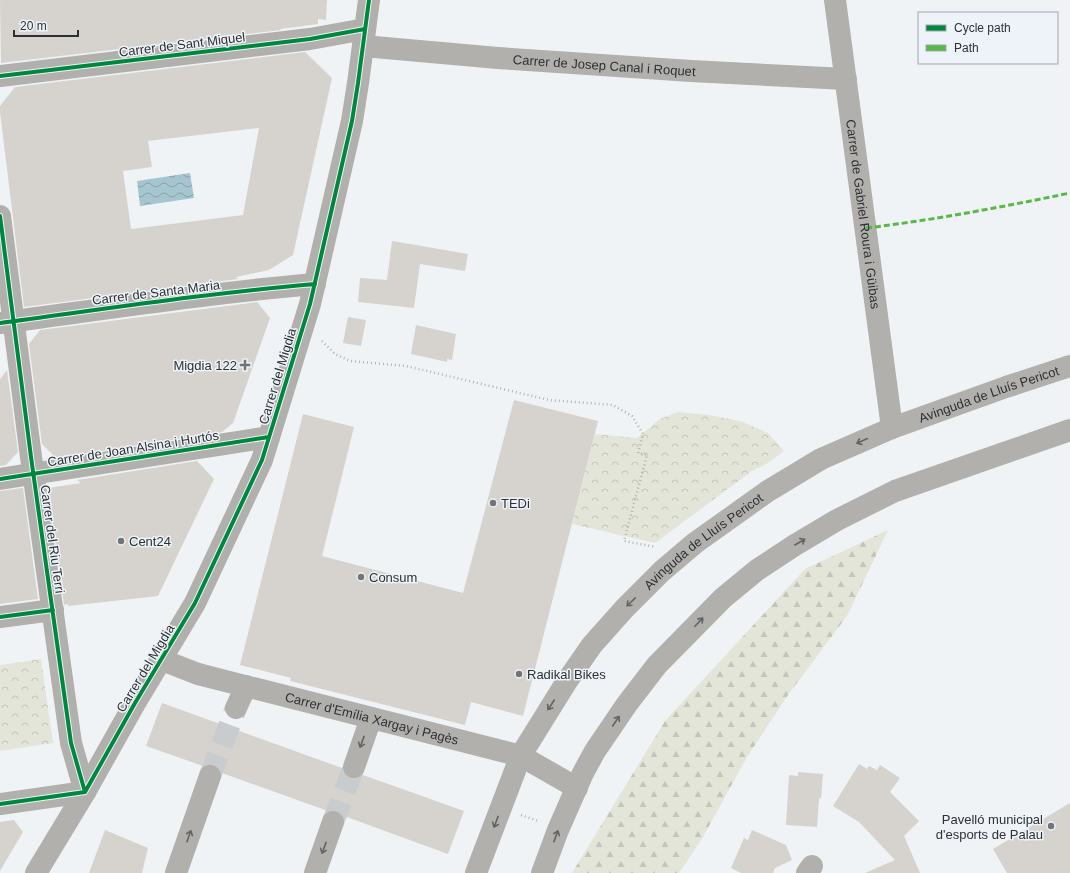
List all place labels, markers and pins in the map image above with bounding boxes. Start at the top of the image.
place label: Migdia 122 [173,358,237,373]
marker: Migdia 122 [240,360,250,370]
place label: TEDi [501,496,530,511]
marker: TEDi [488,498,498,508]
place label: Cent24 [129,534,171,549]
marker: Cent24 [116,536,126,546]
place label: Consum [369,570,417,585]
marker: Consum [356,572,366,582]
place label: Radikal Bikes [527,667,606,682]
marker: Radikal Bikes [514,669,524,679]
place label: Pavelló municipal d'esports de Palau [936,812,1043,842]
marker: Pavelló municipal d'esports de Palau [1046,821,1056,831]

